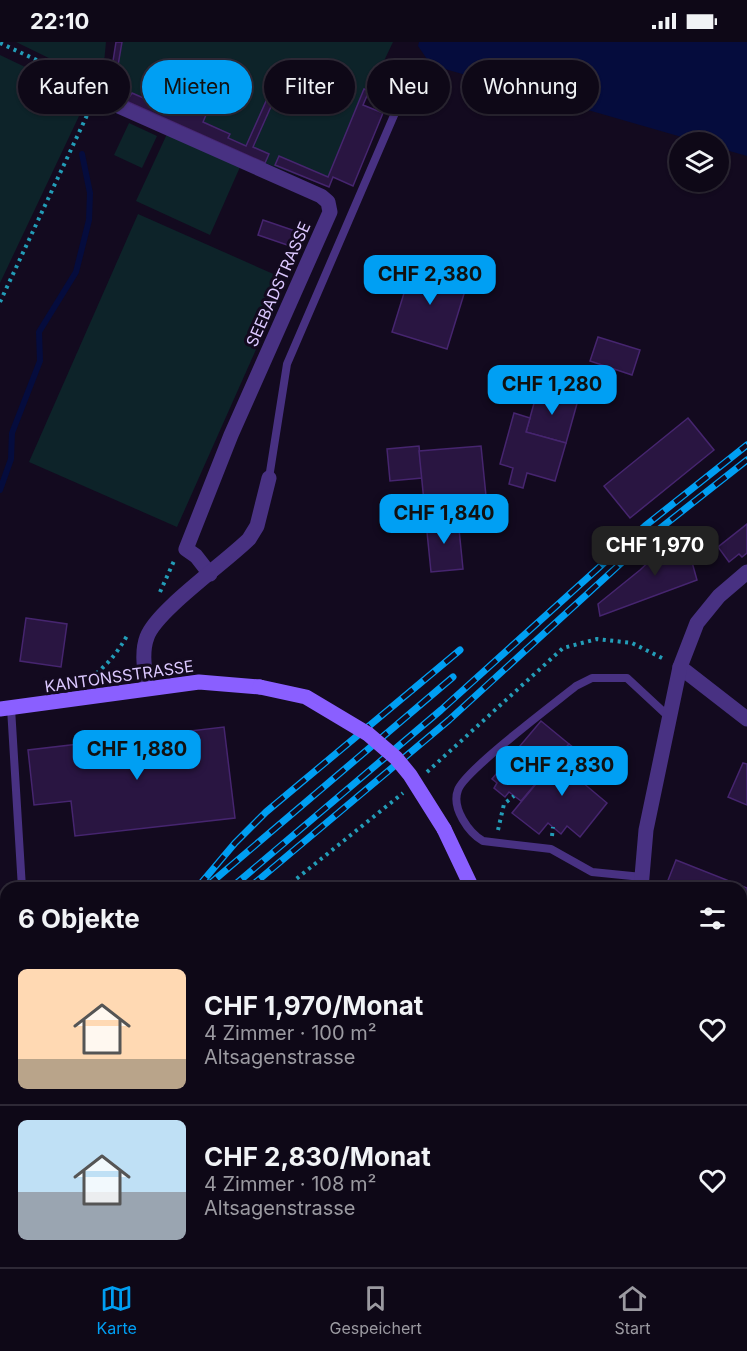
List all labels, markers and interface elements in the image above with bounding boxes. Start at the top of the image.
text: 22:10 [30,8,89,34]
chip: Kaufen [18,60,130,114]
chip: Mieten [142,60,252,114]
chip: Filter [264,60,355,114]
chip: Neu [367,60,450,114]
chip: Wohnung [462,60,599,114]
map controls [669,132,729,192]
button: layers [669,132,729,192]
street label: SEEBADSTRASSE [241,218,315,350]
pin: CHF 2,380 [361,255,499,306]
text: CHF 2,380 [378,262,482,286]
pin: CHF 1,280 [483,365,621,416]
text: CHF 1,280 [502,372,602,396]
pin: CHF 1,840 [375,494,513,545]
text: CHF 1,840 [394,501,494,525]
pin: CHF 1,970 [586,526,724,577]
text: CHF 1,970 [606,533,704,557]
street label: KANTONSSTRASSE [43,656,195,696]
pin: CHF 1,880 [68,730,206,781]
text: CHF 1,880 [87,737,187,761]
pin: CHF 2,830 [493,746,631,797]
text: CHF 2,830 [510,753,614,777]
icon: filters [696,902,729,935]
text: 6 Objekte [18,903,140,934]
text: CHF 1,970/Monat [204,990,423,1021]
icon: home [66,993,138,1065]
icon: heart [696,1013,729,1046]
text: 4 Zimmer · 100 m² [204,1021,377,1045]
text: Altsagenstrasse [204,1045,355,1069]
text: CHF 2,830/Monat [204,1141,431,1172]
icon: home [66,1144,138,1216]
icon: heart [696,1164,729,1197]
text: 4 Zimmer · 108 m² [204,1172,376,1196]
text: Altsagenstrasse [204,1196,355,1220]
tab: Karte [96,1282,137,1338]
tab: Gespeichert [330,1282,422,1338]
tab: Start [615,1282,651,1338]

